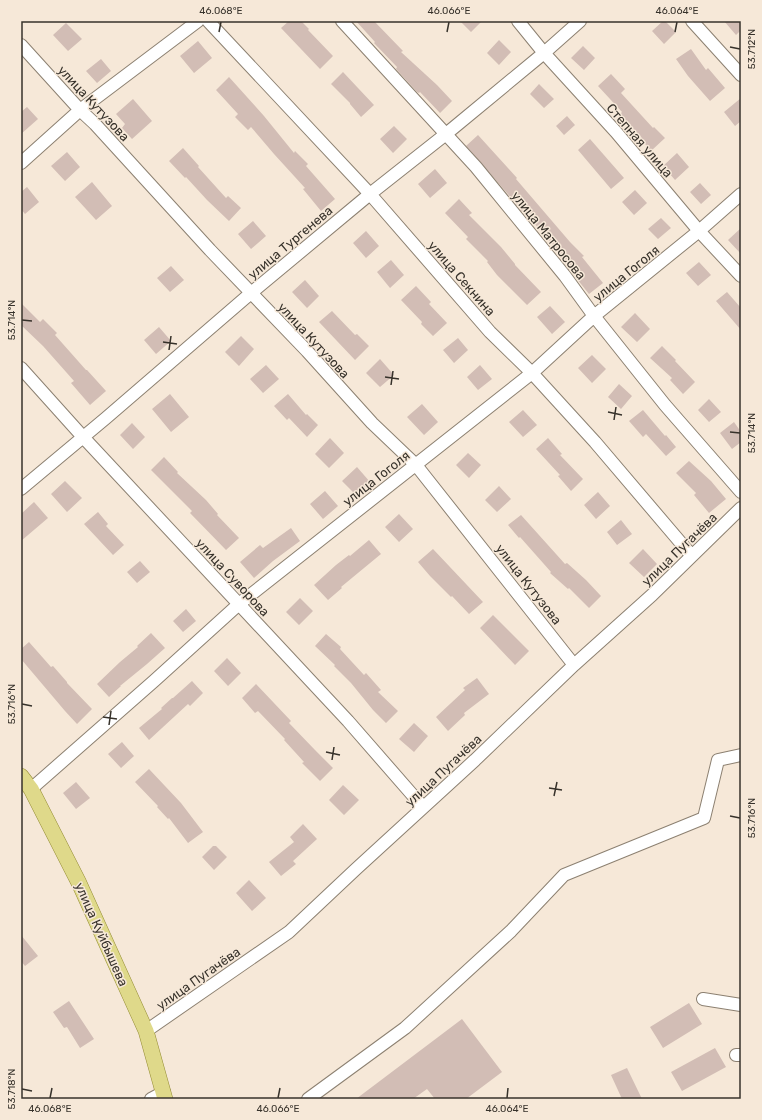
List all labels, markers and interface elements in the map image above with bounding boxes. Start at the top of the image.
text: 46.068°E [199,5,243,17]
text: 46.066°E [428,5,470,17]
text: 46.064°E [655,5,699,17]
text: 53.712°N [746,29,758,69]
street label: улица Кутузова [55,62,132,144]
street label: Степная улица [603,100,676,180]
street label: улица Матросова [508,188,589,282]
street label: улица Тургенева [245,203,336,282]
street label: улица Секнина [425,238,498,319]
street label: улица Гоголя [590,242,662,305]
street label: улица Кутузова [275,299,352,381]
text: 53.714°N [6,300,18,340]
text: 53.714°N [746,413,758,453]
street label: улица Гоголя [340,448,413,509]
street label: улица Пугачёва [639,510,720,589]
street label: улица Суворова [193,535,272,619]
street label: улица Кутузова [493,541,565,627]
text: 53.716°N [6,684,18,724]
street label: улица Пугачёва [402,731,485,809]
text: 53.716°N [746,798,758,838]
street label: улица Куйбышева [72,880,131,988]
street label: улица Пугачёва [154,944,243,1013]
text: 53.718°N [6,1069,18,1109]
text: 46.068°E [28,1103,72,1115]
text: 46.066°E [257,1103,299,1115]
text: 46.064°E [485,1103,529,1115]

